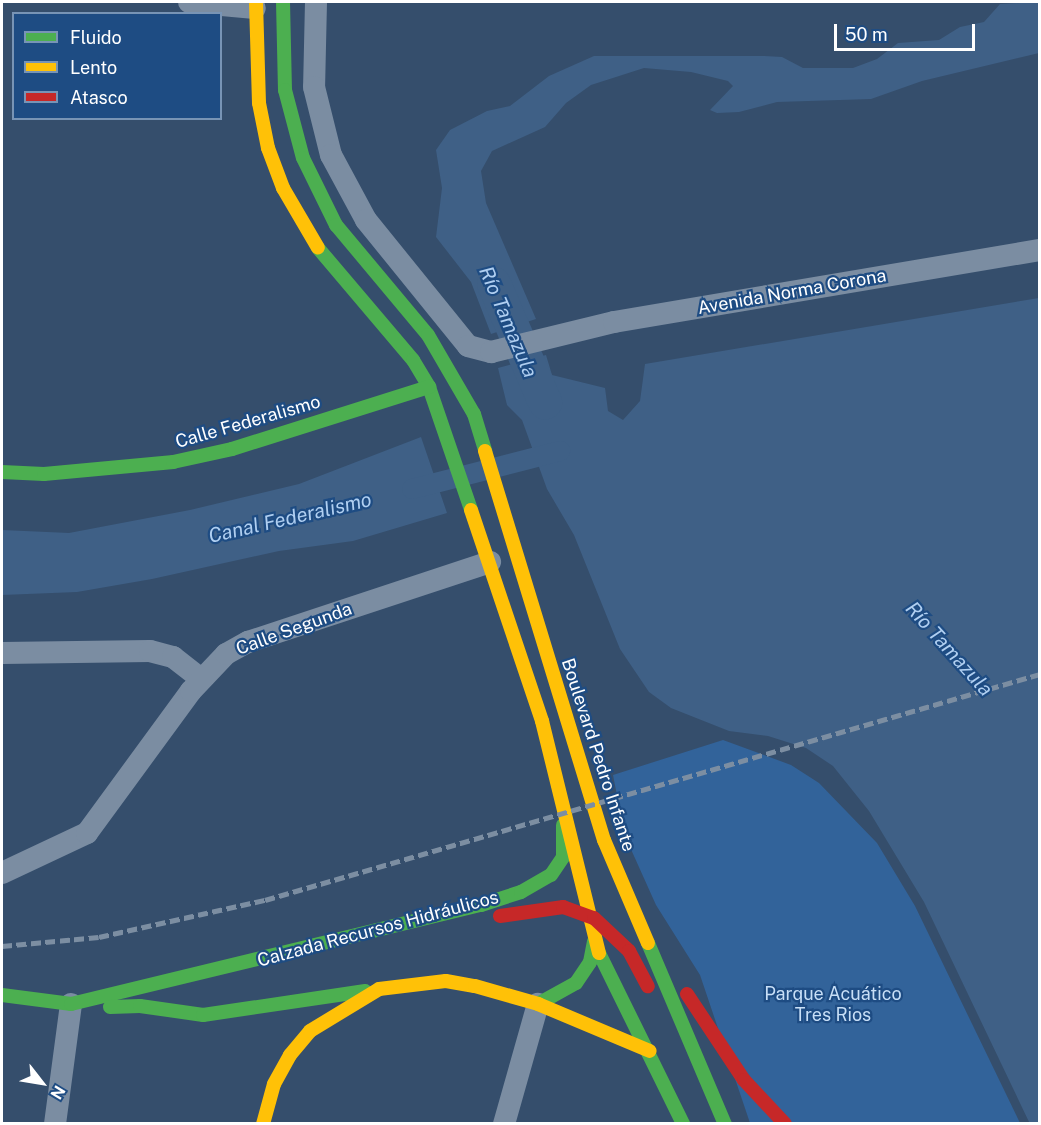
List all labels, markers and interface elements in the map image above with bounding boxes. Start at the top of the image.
legend [12,12,222,120]
scale bar [837,12,978,50]
text: 50 m [845,24,888,45]
text: Fluido [70,27,122,48]
text: Lento [70,57,117,78]
text: Atasco [70,87,128,108]
water label: Río Tamazula [474,263,542,381]
street label: Avenida Norma Corona [696,265,888,319]
street label: Calle Federalismo [173,391,323,453]
water label: Canal Federalismo [206,488,374,548]
water label: Río Tamazula [900,597,998,701]
street label: Calle Segunda [233,598,355,660]
street label: Boulevard Pedro Infante [557,656,639,854]
street label: Calzada Recursos Hidráulicos [255,886,501,972]
park label: Parque Acuático Tres Rios [764,984,902,1026]
north arrow [12,1053,72,1113]
text: N [46,1082,69,1103]

